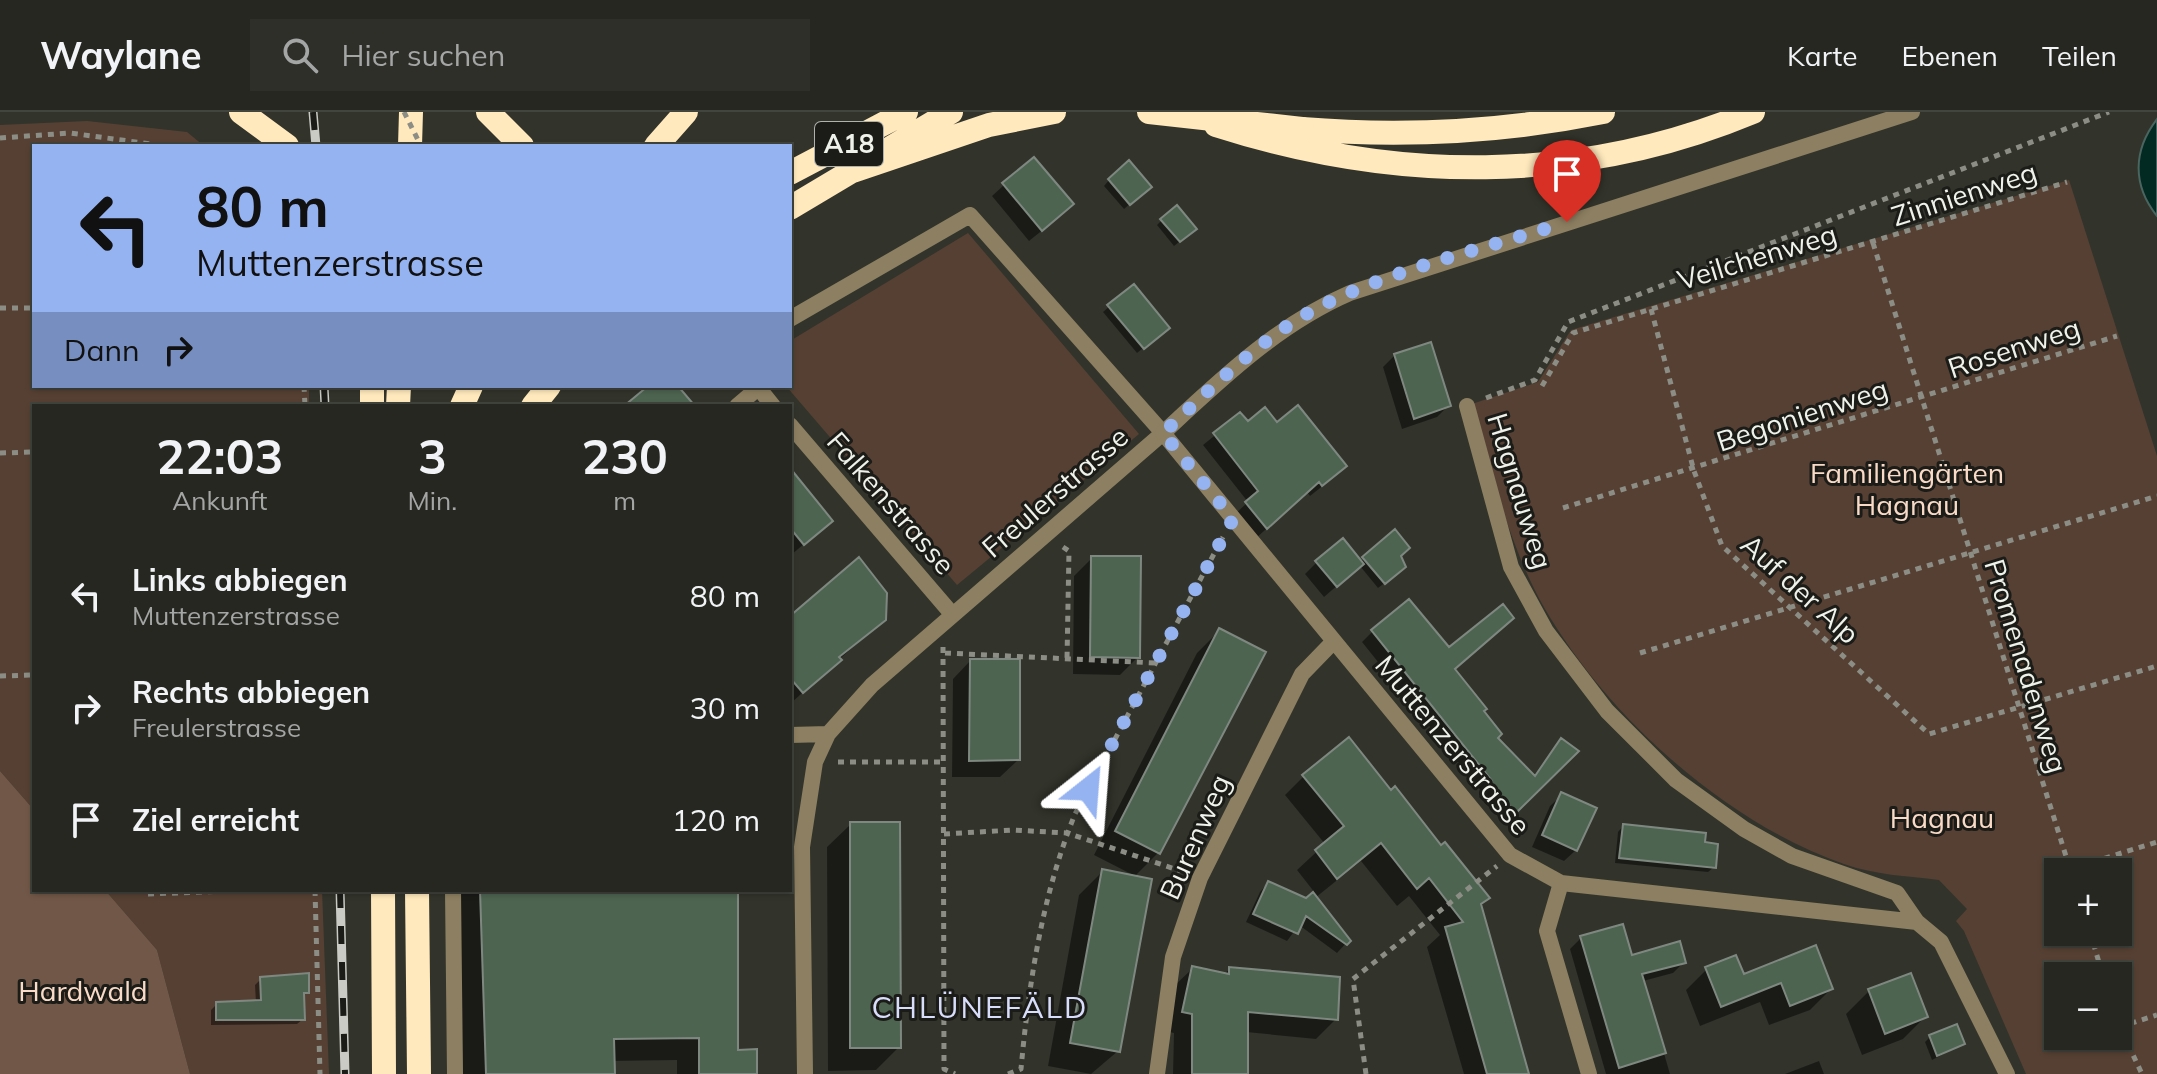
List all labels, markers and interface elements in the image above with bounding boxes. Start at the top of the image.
search box [250,19,810,91]
text: Waylane [40,31,202,79]
icon: search [278,33,322,77]
text: Hier suchen [342,36,505,74]
text: Karte [1787,38,1857,73]
text: Ebenen [1901,38,1998,73]
text: Teilen [2042,38,2117,73]
road number: A18 [815,122,883,166]
pin [1533,140,1601,222]
icon: arrive [1545,152,1589,196]
street label: Zinnienweg [1887,154,2041,233]
text: 80 m [196,171,329,241]
icon: left [64,176,168,280]
street label: Veilchenweg [1673,216,1841,297]
text: Muttenzerstrasse [196,240,484,285]
street label: Rosenweg [1943,310,2084,385]
icon: right [156,328,200,372]
text: Dann [64,331,140,369]
street label: Begonienweg [1712,370,1892,459]
street label: Hagnauweg [1480,409,1561,573]
street label: Freulerstrasse [974,419,1135,565]
street label: Falkenstrasse [820,424,963,581]
text: 22:03 [156,426,283,486]
text: 3 [418,426,447,486]
text: 230 [581,426,668,486]
park label: Familiengärten Hagnau [1810,455,2004,522]
text: Ankunft [172,484,267,517]
text: Min. [408,484,457,517]
text: m [613,484,636,517]
street label: Auf der Alp [1734,526,1867,651]
street label: Promenadenweg [1977,555,2076,777]
text: Links abbiegen [132,561,348,599]
icon: left [64,574,108,618]
text: 80 m [690,577,760,615]
text: Muttenzerstrasse [132,599,340,632]
street label: Muttenzerstrasse [1368,648,1539,842]
text: Rechts abbiegen [132,673,370,711]
icon: right [64,686,108,730]
text: 30 m [690,689,760,727]
text: Freulerstrasse [132,711,301,744]
position arrow [1046,747,1130,831]
street label: Burenweg [1152,769,1238,905]
icon: arrive [64,798,108,842]
park label: Hagnau [1890,800,1994,835]
text: Ziel erreicht [132,801,299,839]
text: 120 m [672,801,760,839]
map controls [2044,858,2132,1050]
button: + [2044,858,2132,946]
button: − [2044,962,2132,1050]
park label: Hardwald [18,973,148,1008]
district label: CHLÜNEFÄLD [872,988,1088,1026]

